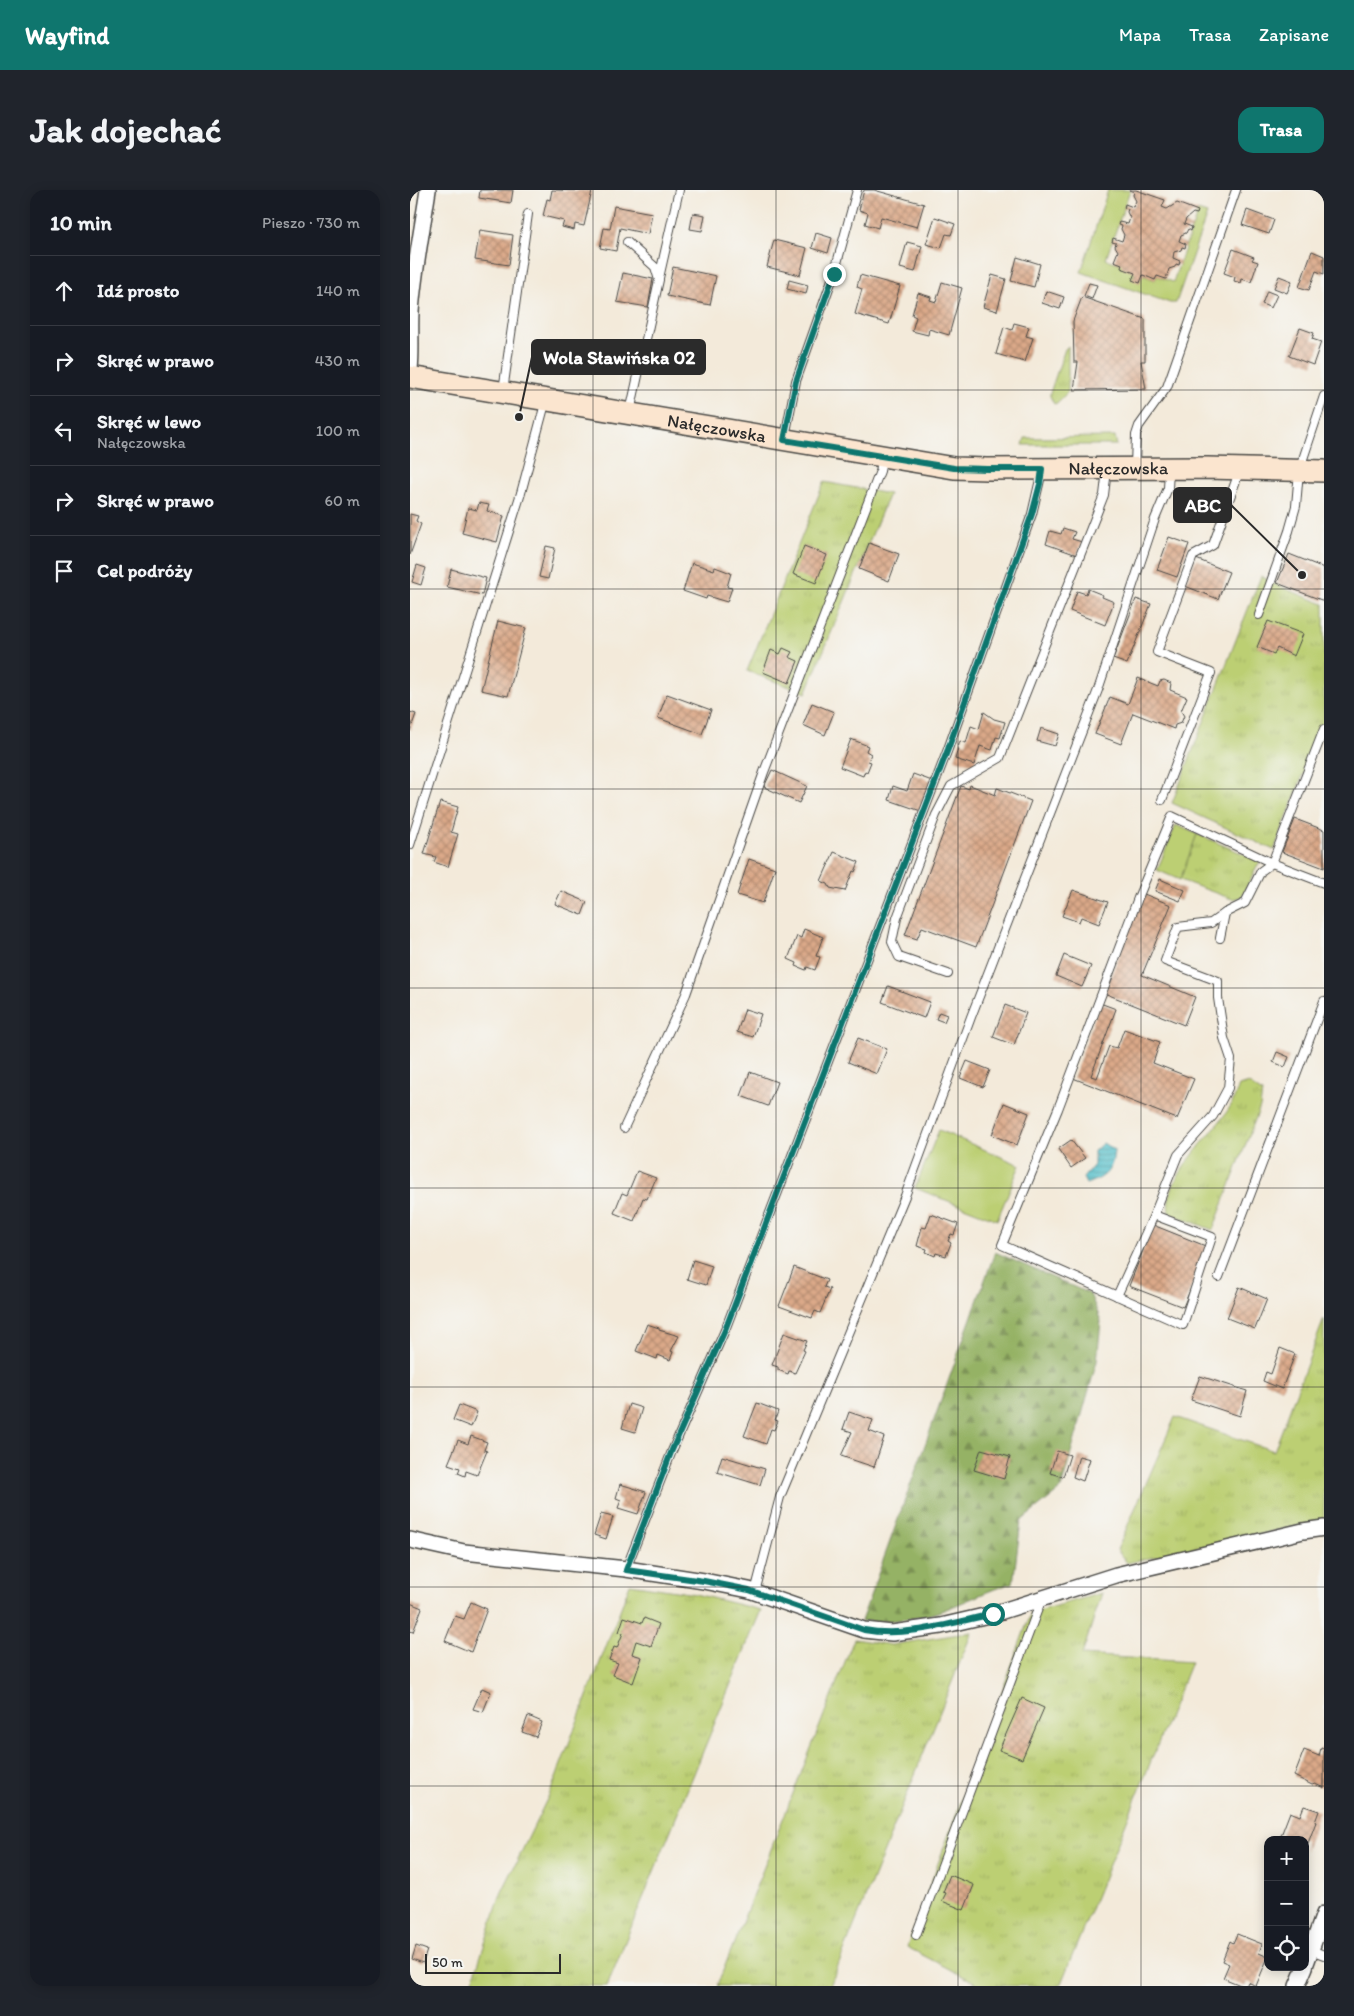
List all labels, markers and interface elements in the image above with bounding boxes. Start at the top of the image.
text: Wayfind [25,21,109,50]
text: Mapa [1119,24,1161,46]
text: Trasa [1189,24,1231,46]
text: Zapisane [1259,24,1329,46]
button: Trasa [1238,107,1324,153]
text: Jak dojechać [30,109,222,151]
text: 10 min [50,210,112,235]
text: Pieszo · 730 m [262,213,360,232]
route end [823,263,846,286]
icon: ahead [50,277,78,305]
text: Idź prosto [97,279,180,302]
text: 140 m [316,281,360,300]
callout: Wola Sławińska 02 [532,340,705,374]
text: Wola Sławińska 02 [543,346,695,369]
icon: right [50,347,78,375]
text: Skręć w prawo [97,349,214,372]
text: 430 m [315,351,360,370]
street label: Nałęczowska [666,409,768,448]
text: Skręć w lewo [97,410,201,433]
icon: left [50,417,78,445]
text: 100 m [316,421,360,440]
text: Nałęczowska [97,433,186,452]
street label: Nałęczowska [1068,457,1169,480]
icon: right [50,487,78,515]
callout: ABC [1174,488,1231,522]
text: Skręć w prawo [97,489,214,512]
text: 60 m [325,491,360,510]
text: ABC [1184,494,1221,517]
icon: arrive [50,557,78,585]
text: Cel podróży [97,559,192,582]
route start [982,1603,1005,1626]
map controls [1264,1836,1309,1971]
button: + [1264,1836,1309,1881]
button: − [1264,1881,1309,1926]
button: locate [1264,1926,1309,1971]
scale bar [425,1951,561,1974]
text: 50 m [432,1954,463,1971]

